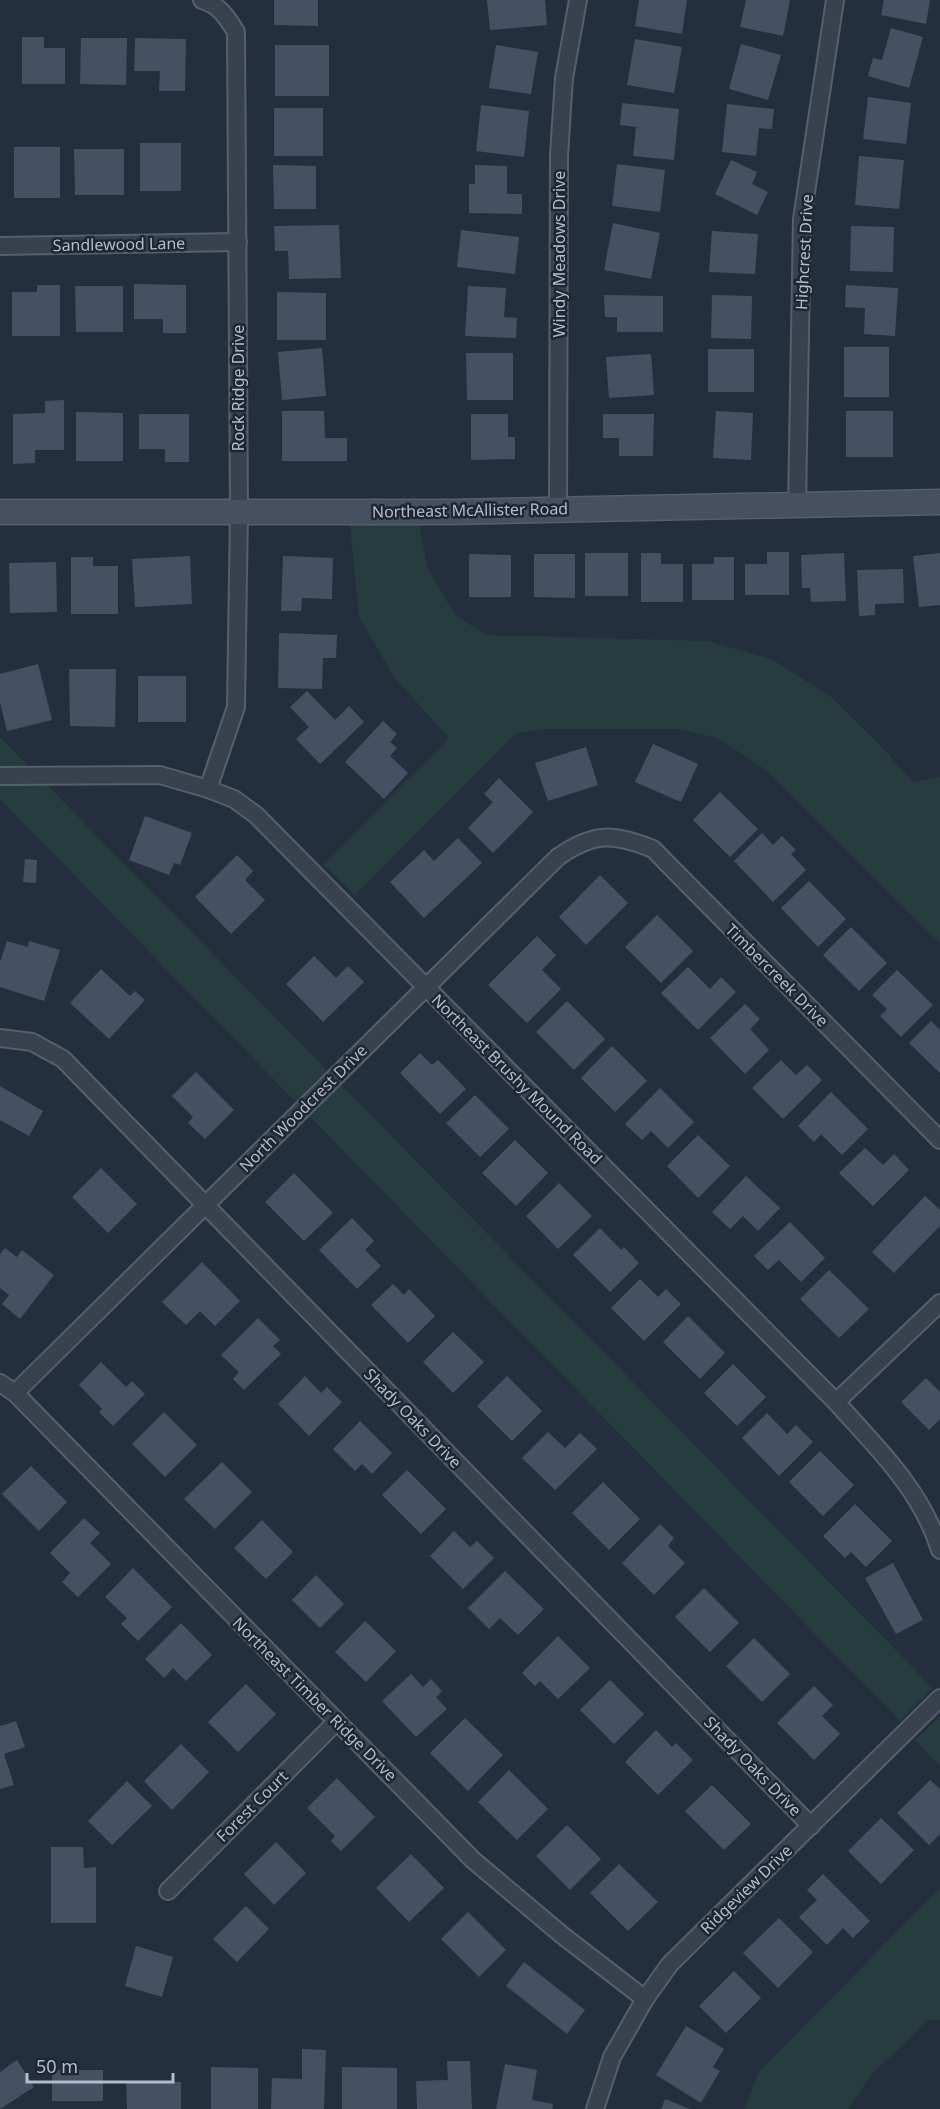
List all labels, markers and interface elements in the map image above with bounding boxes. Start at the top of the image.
street label: Windy Meadows Drive [548,171,570,337]
street label: Highcrest Drive [790,194,818,310]
street label: Sandlewood Lane [53,232,185,256]
street label: Rock Ridge Drive [227,325,249,451]
street label: Northeast McAllister Road [372,497,568,523]
street label: Timbercreek Drive [721,919,833,1031]
street label: Northeast Brushy Mound Road [427,989,607,1169]
street label: North Woodcrest Drive [234,1039,372,1177]
street label: Shady Oaks Drive [360,1363,466,1473]
street label: Northeast Timber Ridge Drive [228,1612,402,1786]
street label: Shady Oaks Drive [700,1711,806,1821]
street label: Forest Court [211,1765,293,1847]
street label: Ridgeview Drive [695,1840,797,1938]
scale bar [27,2046,172,2084]
text: 50 m [36,2054,78,2078]

